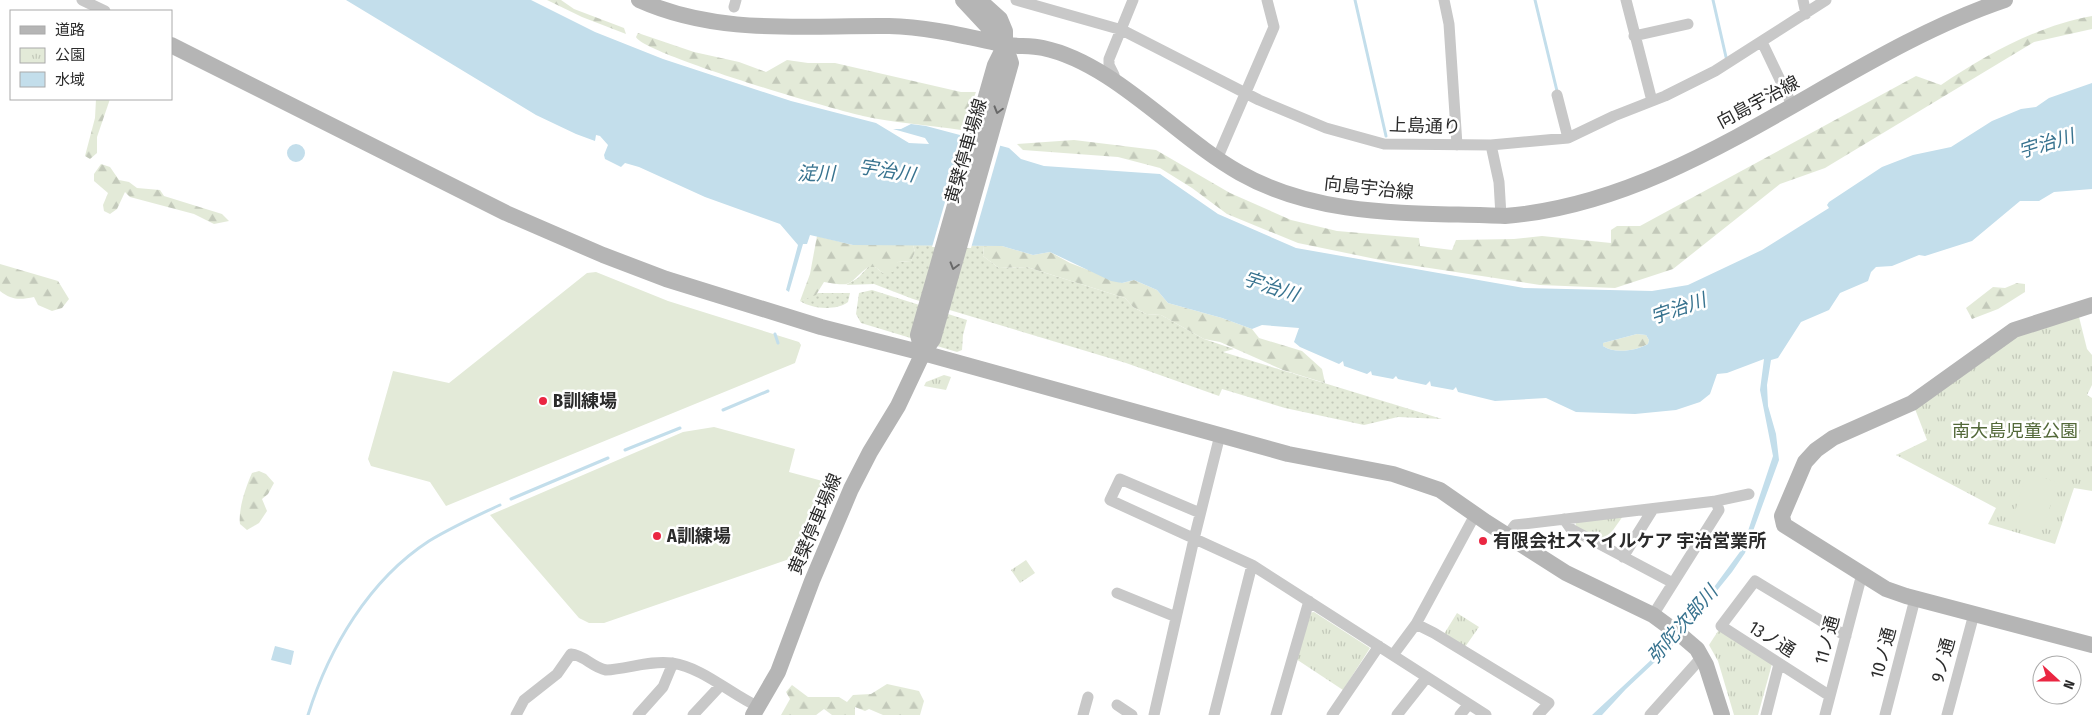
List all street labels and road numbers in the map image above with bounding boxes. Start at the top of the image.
street label: 向島宇治線 [1713,71,1803,133]
street label: 黄檗停車場線 [941,96,991,206]
street label: 上島通り [1389,114,1461,138]
street label: 向島宇治線 [1323,172,1415,204]
street label: 黄檗停車場線 [784,470,846,578]
street label: 11ノ通 [1810,613,1844,667]
street label: 13ノ通 [1744,616,1800,662]
street label: 10ノ通 [1866,625,1900,681]
street label: 9ノ通 [1927,636,1959,684]

